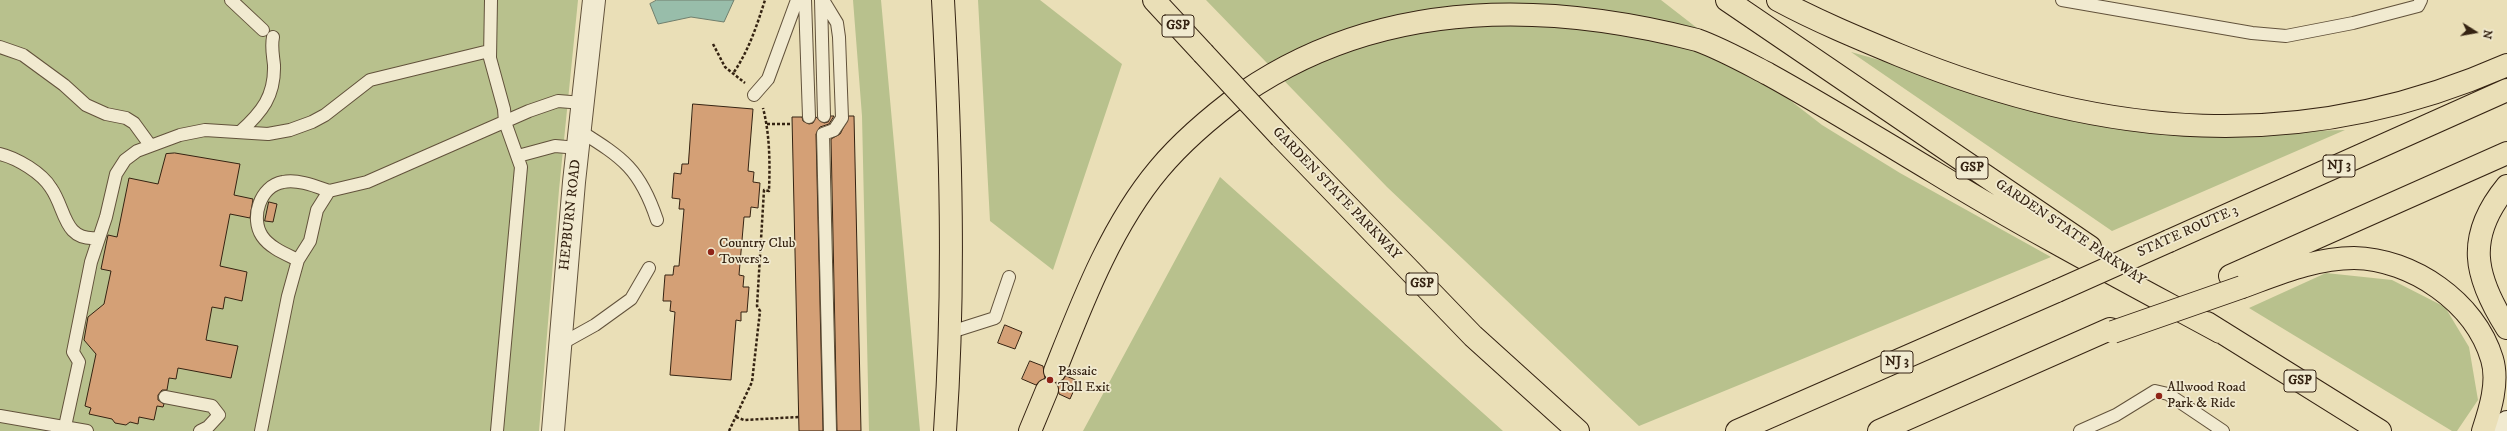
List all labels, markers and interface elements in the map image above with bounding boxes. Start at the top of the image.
north arrow [2455,12,2495,52]
road number: GSP [1162,15,1194,37]
text: N [2479,29,2495,40]
street label: GARDEN STATE PARKWAY [1268,124,1404,264]
road number: NJ 3 [2323,155,2355,177]
road number: GSP [1956,157,1988,179]
street label: HEPBURN ROAD [557,159,585,271]
street label: GARDEN STATE PARKWAY [1992,176,2148,290]
street label: STATE ROUTE 3 [2135,202,2241,262]
place label: Country Club Towers 2 [719,236,795,268]
marker: Country Club Towers 2 [706,247,716,257]
road number: GSP [1406,273,1438,295]
road number: NJ 3 [1881,351,1913,373]
place label: Passaic Toll Exit [1058,364,1110,396]
road number: GSP [2284,370,2316,392]
marker: Passaic Toll Exit [1045,375,1055,385]
place label: Allwood Road Park & Ride [2167,380,2246,412]
marker: Allwood Road Park & Ride [2154,391,2164,401]

